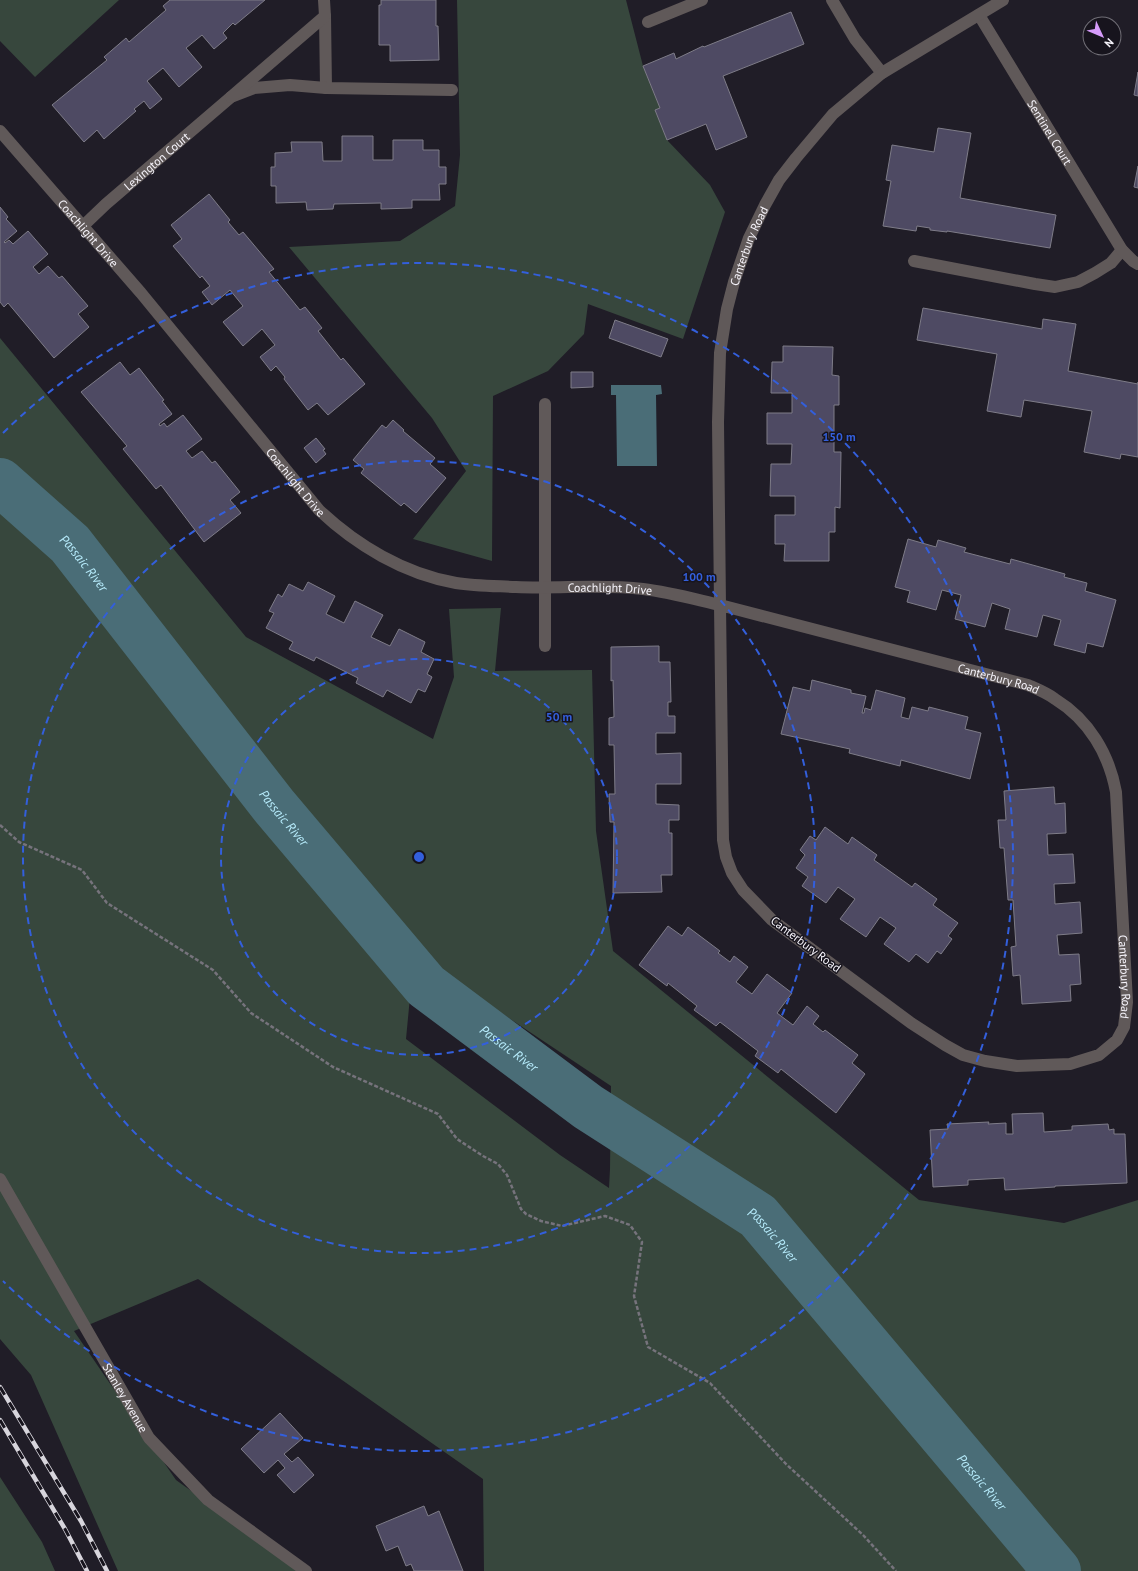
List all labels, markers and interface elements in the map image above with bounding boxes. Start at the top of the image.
north arrow [1082,16,1122,56]
text: N [1102,35,1117,50]
street label: Sentinel Court [1025,97,1076,167]
street label: Lexington Court [120,129,192,193]
street label: Coachlight Drive [55,196,122,270]
street label: Canterbury Road [726,204,771,288]
text: 150 m [822,429,856,444]
street label: Coachlight Drive [263,444,328,520]
water label: Passaic River [56,531,113,595]
text: 100 m [682,569,716,584]
street label: Coachlight Drive [567,579,653,598]
street label: Canterbury Road [956,660,1042,697]
text: 50 m [546,709,572,724]
water label: Passaic River [256,786,313,850]
centre of rings [412,850,426,864]
street label: Canterbury Road [768,913,844,975]
street label: Canterbury Road [1116,934,1135,1020]
water label: Passaic River [477,1021,542,1076]
water label: Passaic River [745,1203,802,1266]
street label: Stanley Avenue [100,1360,152,1435]
water label: Passaic River [953,1450,1011,1514]

